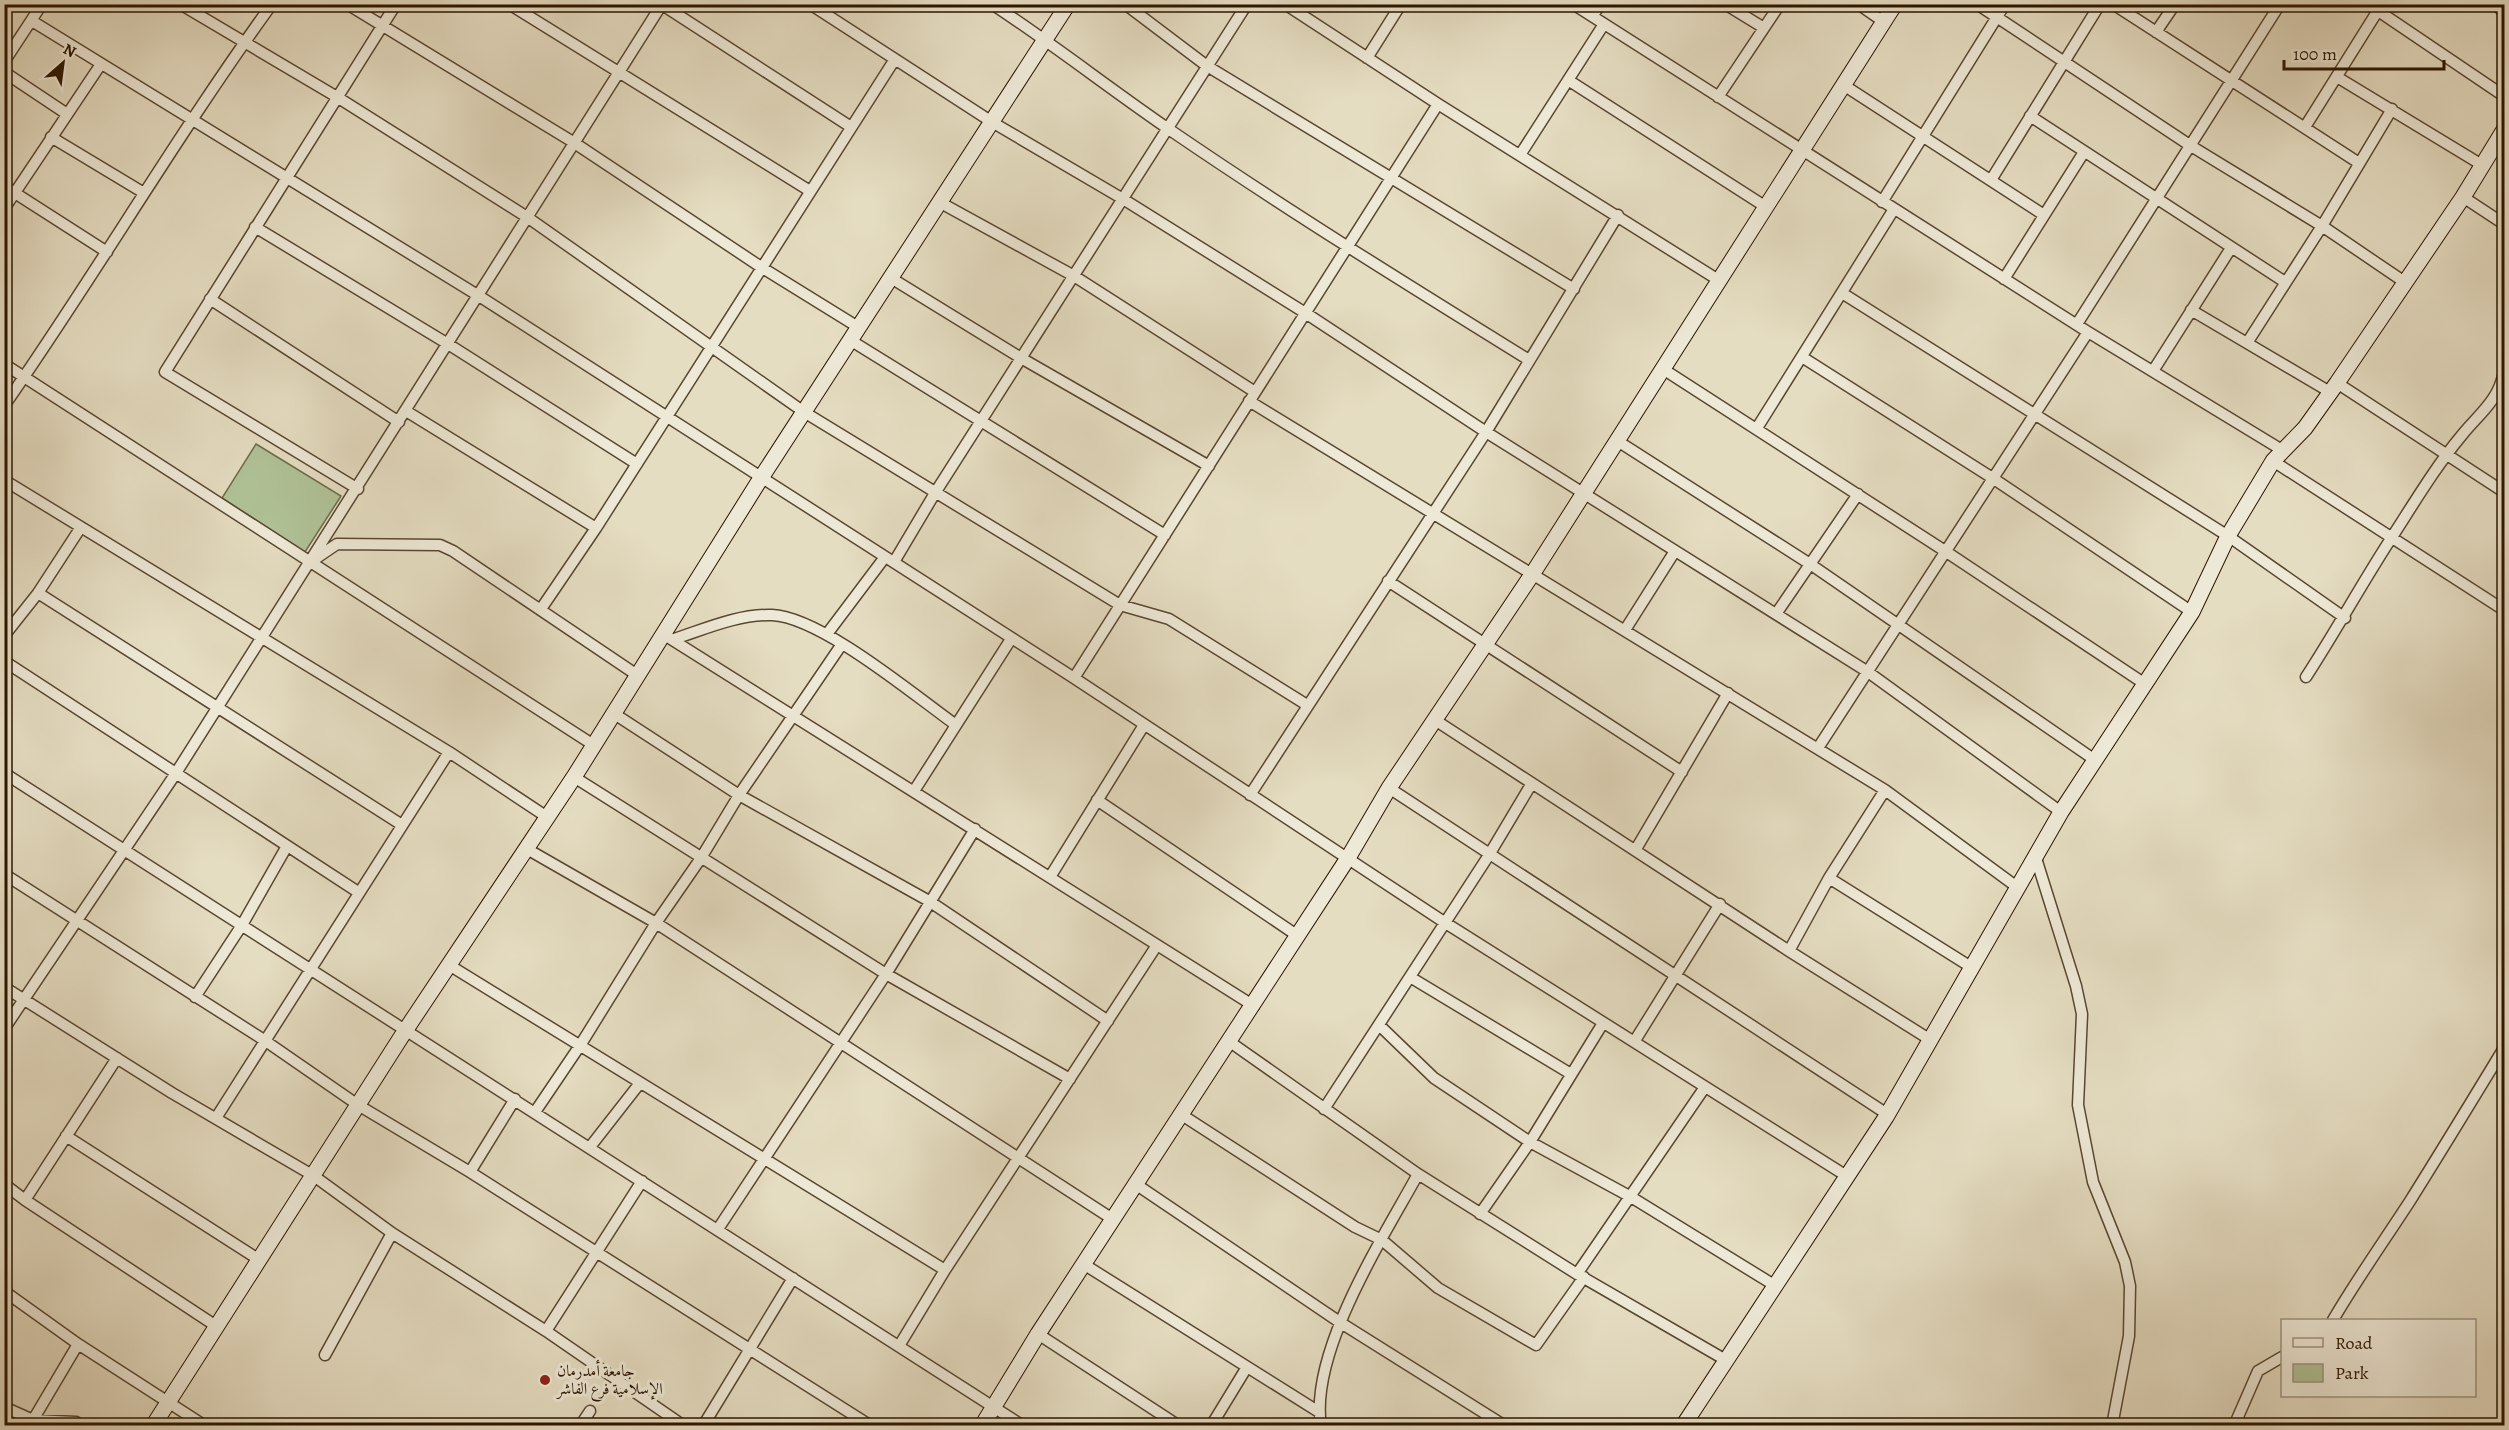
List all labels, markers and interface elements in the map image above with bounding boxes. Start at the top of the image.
north arrow [33,33,93,93]
scale bar [2284,33,2444,71]
text: N [59,38,80,63]
text: 100 m [2293,42,2337,66]
legend [2281,1319,2476,1397]
text: Road [2335,1331,2373,1355]
place label: جامعة أمدرمان الإسلامية فرع الفاشر [555,1359,663,1402]
text: Park [2335,1361,2369,1385]
marker: جامعة أمدرمان الإسلامية فرع الفاشر [538,1373,552,1387]

